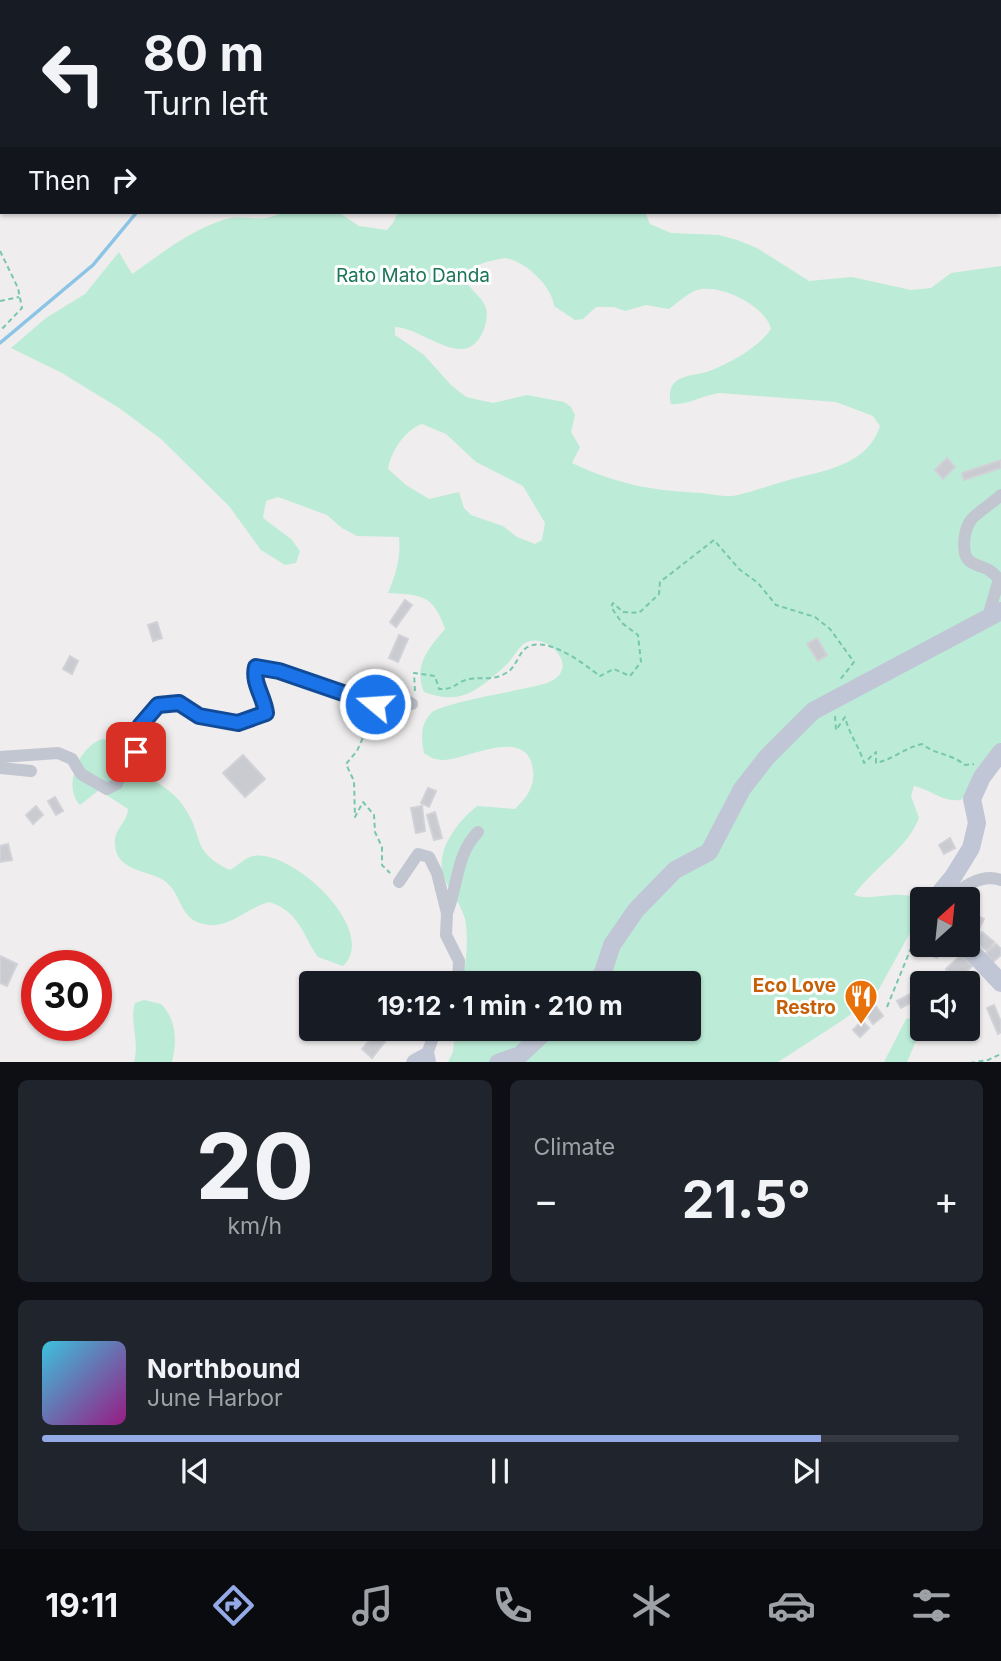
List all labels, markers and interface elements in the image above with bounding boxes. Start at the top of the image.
text: 80 m [143,24,264,83]
icon: left [28,28,119,119]
text: Turn left [143,84,268,123]
icon: right [105,161,143,199]
text: Then [28,165,91,196]
park label: Rato Mato Danda [336,264,490,287]
position arrow [338,667,412,741]
pin [106,722,166,782]
icon: arrive [117,733,155,771]
north arrow [910,887,980,957]
map controls [910,887,980,1041]
speed limit sign: 30 [21,950,112,1041]
button: sound [910,971,980,1041]
place label: Eco Love Restro [753,974,836,1019]
restaurant icon: Eco Love Restro [842,977,880,1026]
text: 19:12 · 1 min · 210 m [377,990,623,1021]
text: 20 [195,1111,314,1221]
text: Climate [534,1133,615,1161]
text: 21.5° [682,1168,811,1231]
text: − [534,1177,559,1223]
text: + [934,1177,959,1223]
text: km/h [227,1212,282,1240]
text: Northbound [147,1353,301,1384]
text: June Harbor [147,1384,283,1412]
icon: previous [176,1452,214,1490]
icon: pause [481,1452,519,1490]
icon: next [787,1452,825,1490]
icon: directions [209,1581,258,1630]
icon: music [348,1581,397,1630]
icon: phone [488,1581,537,1630]
icon: climate [627,1581,676,1630]
icon: car [767,1581,816,1630]
icon: filters [907,1581,956,1630]
text: 19:11 [45,1586,118,1625]

